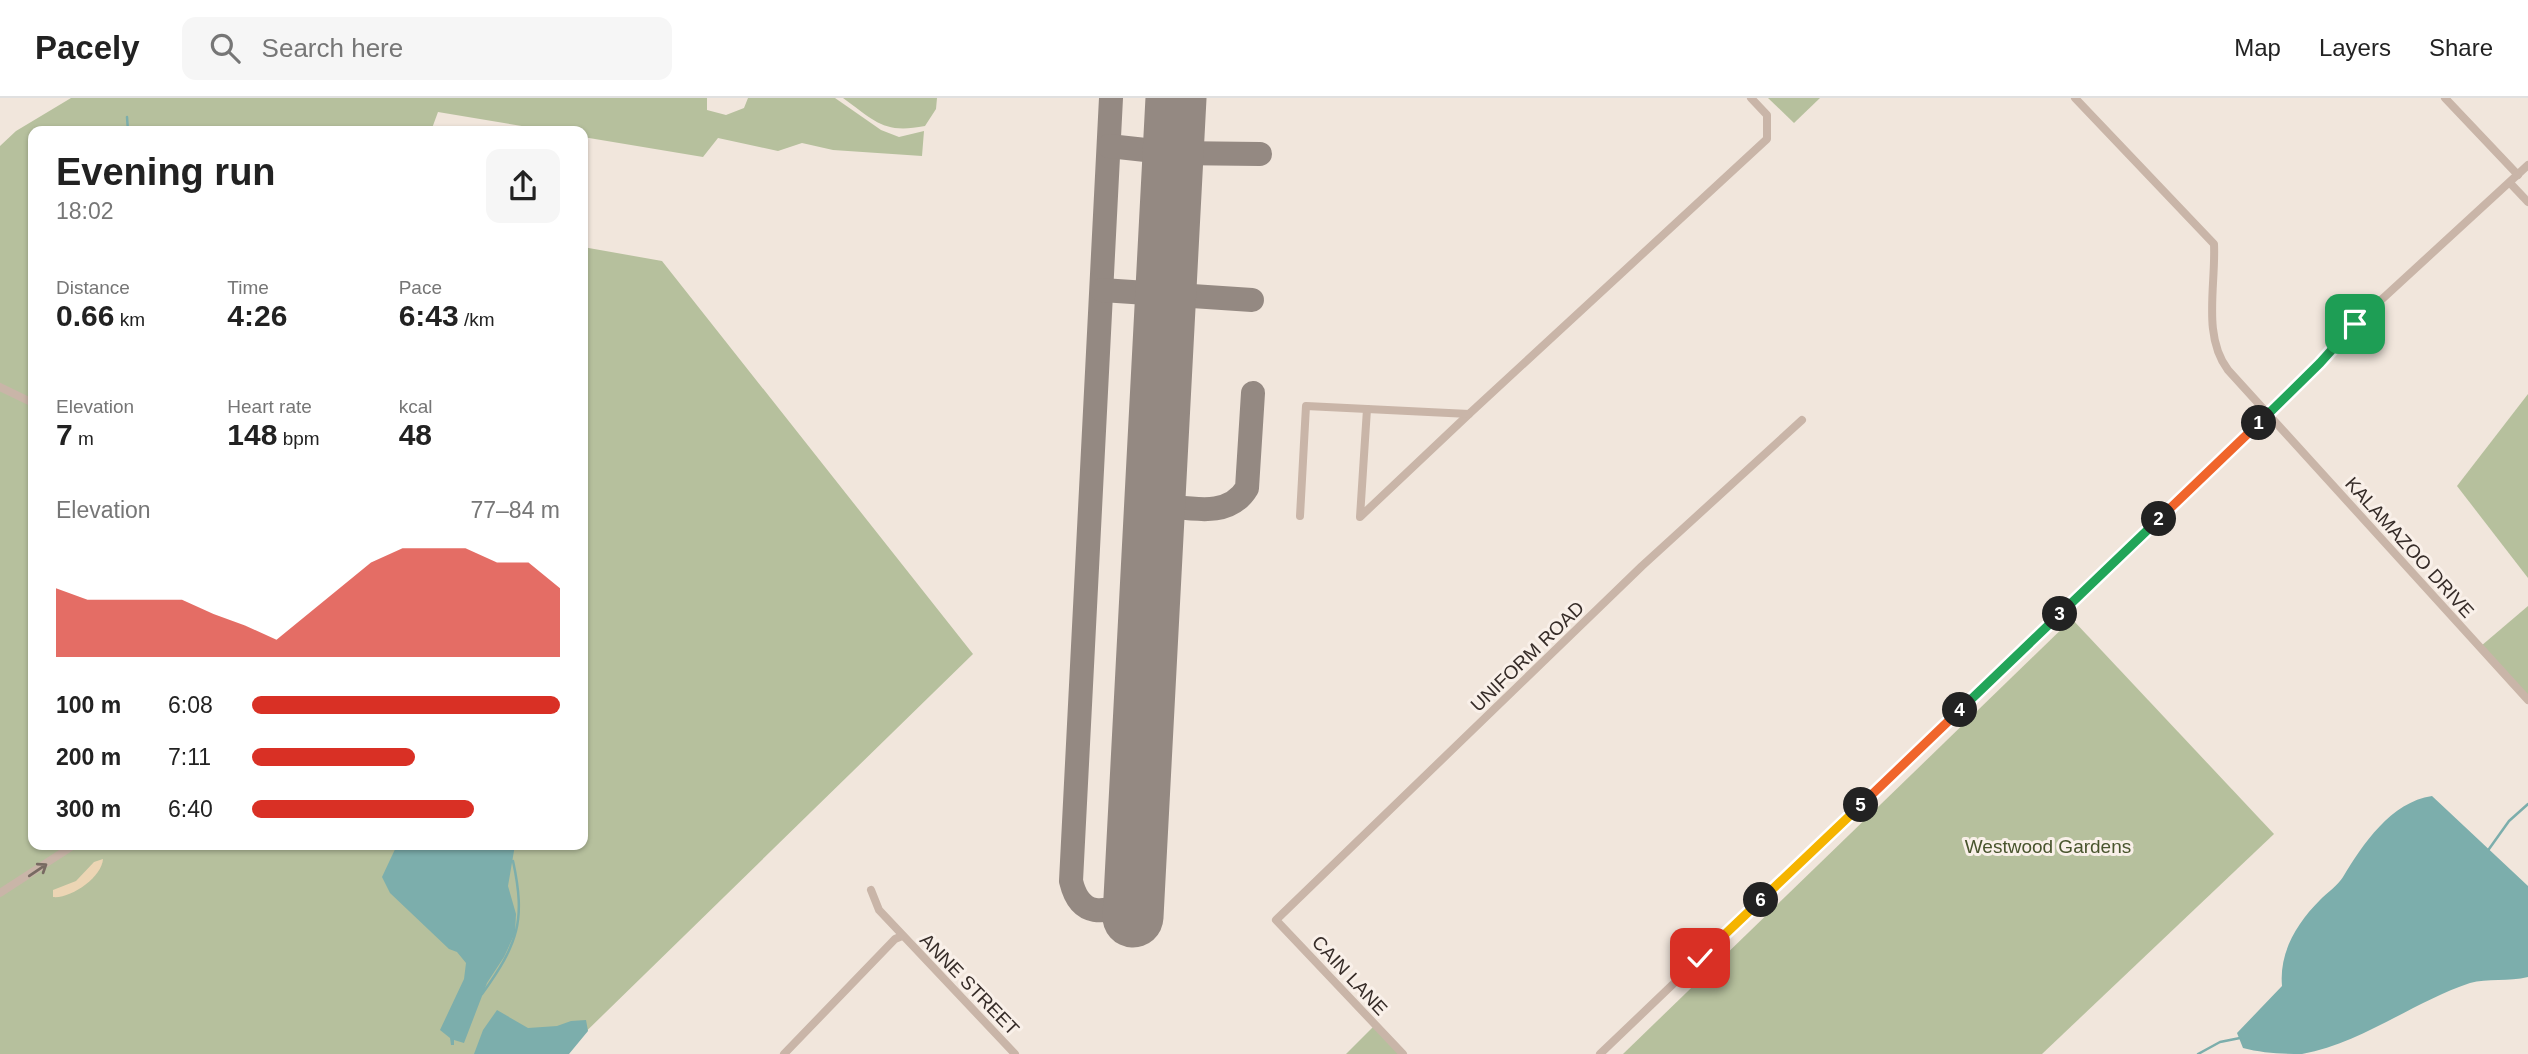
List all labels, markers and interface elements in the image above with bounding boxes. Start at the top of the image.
search box [182,17,672,80]
text: Pacely [35,29,140,66]
icon: search [206,29,244,67]
text: Search here [262,33,403,63]
text: Map [2234,34,2281,61]
text: Layers [2319,34,2391,61]
text: Share [2429,34,2493,61]
button: share [486,149,560,223]
text: Evening run [56,151,276,193]
text: 18:02 [56,198,114,224]
text: Distance [56,277,130,298]
text: Time [227,277,269,298]
text: Pace [399,277,442,298]
pin [2325,294,2385,354]
text: 0.66 [56,299,114,332]
text: 4:26 [227,299,287,332]
text: 6:43 [399,299,459,332]
icon: arrive [2336,305,2374,343]
text: km [114,309,145,330]
text: /km [459,309,495,330]
text: Elevation [56,396,134,417]
text: Heart rate [227,396,312,417]
text: kcal [399,396,432,417]
pin: 1 [2242,406,2276,440]
text: 1 [2253,412,2264,433]
text: 7 [56,418,73,451]
text: 148 [227,418,277,451]
text: 48 [399,418,432,451]
text: m [73,428,94,449]
text: bpm [277,428,320,449]
street label: KALAMAZOO DRIVE [2341,473,2478,622]
text: Elevation [56,497,151,523]
text: 77–84 m [470,497,560,523]
pin: 2 [2142,502,2176,536]
text: 2 [2153,508,2164,529]
pin: 3 [2042,596,2078,632]
street label: UNIFORM ROAD [1467,597,1588,716]
text: 3 [2054,603,2065,624]
text: 100 m [56,692,121,718]
text: 6:08 [168,692,213,718]
pin: 4 [1942,692,1978,728]
text: 4 [1954,699,1965,720]
text: 200 m [56,744,121,770]
text: 7:11 [168,744,211,770]
pin: 5 [1843,788,1878,822]
text: 5 [1855,794,1866,815]
text: 300 m [56,796,121,822]
text: 6:40 [168,796,213,822]
park label: Westwood Gardens [1965,836,2131,857]
one-way arrow [27,863,47,877]
pin: 6 [1744,882,1778,918]
text: 6 [1755,889,1766,910]
pin [1670,928,1730,988]
street label: ANNE STREET [916,929,1024,1040]
street label: CAIN LANE [1308,931,1392,1019]
icon: check [1681,939,1719,977]

